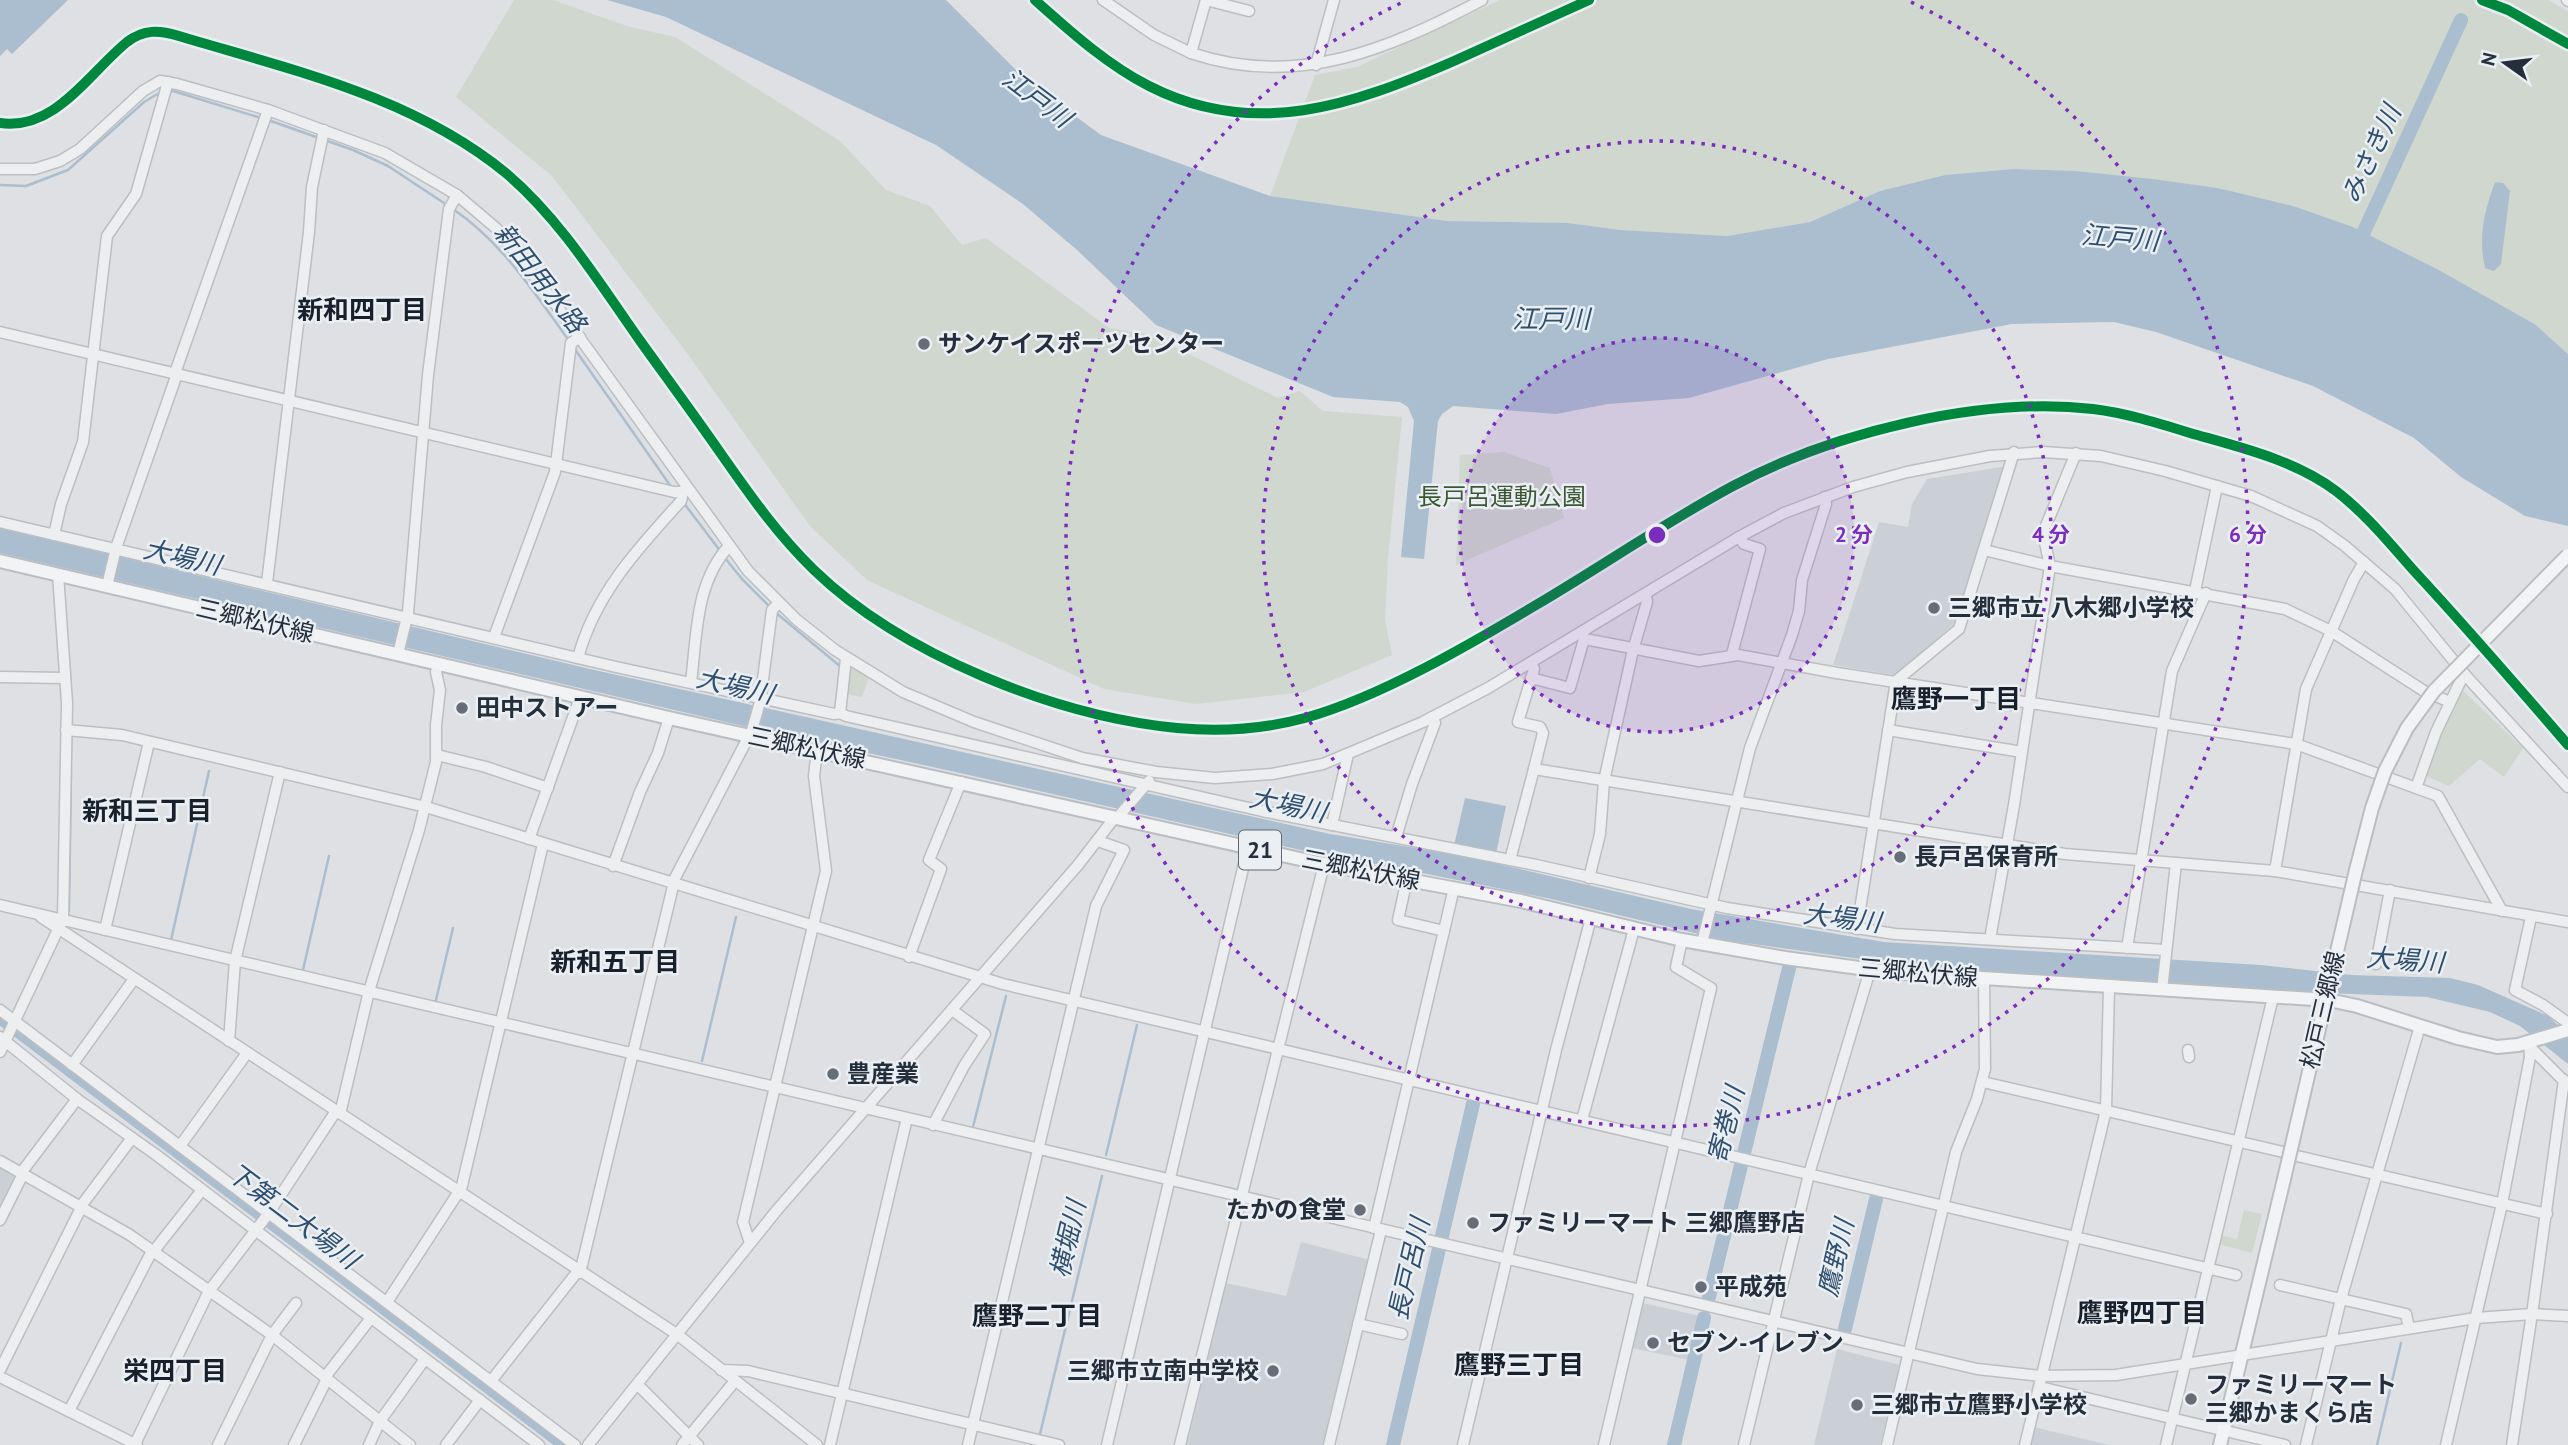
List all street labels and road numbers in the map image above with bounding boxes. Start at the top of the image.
street label: 三郷松伏線 [193,592,317,649]
street label: 三郷松伏線 [745,720,869,775]
road number: 21 [1239,830,1281,870]
street label: 三郷松伏線 [1299,843,1423,896]
street label: 松戸三郷線 [2294,948,2351,1072]
street label: 三郷松伏線 [1857,952,1979,993]

